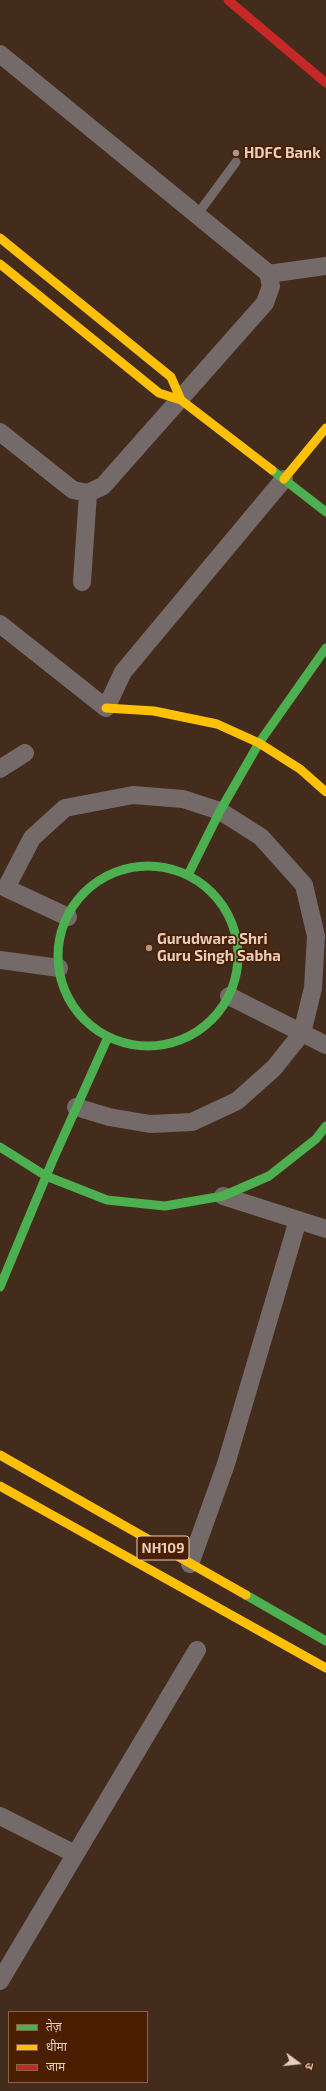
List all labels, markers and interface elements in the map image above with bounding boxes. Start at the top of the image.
place label: HDFC Bank [244,144,321,162]
marker: HDFC Bank [231,148,241,158]
place label: Gurudwara Shri Guru Singh Sabha [157,930,281,965]
marker: Gurudwara Shri Guru Singh Sabha [144,943,154,953]
road number: NH109 [137,1536,189,1560]
legend [8,2011,148,2083]
text: तेज़ [46,2019,62,2033]
text: धीमा [46,2039,67,2053]
north arrow [278,2043,318,2083]
text: जाम [46,2059,65,2073]
text: उ [303,2061,317,2071]

